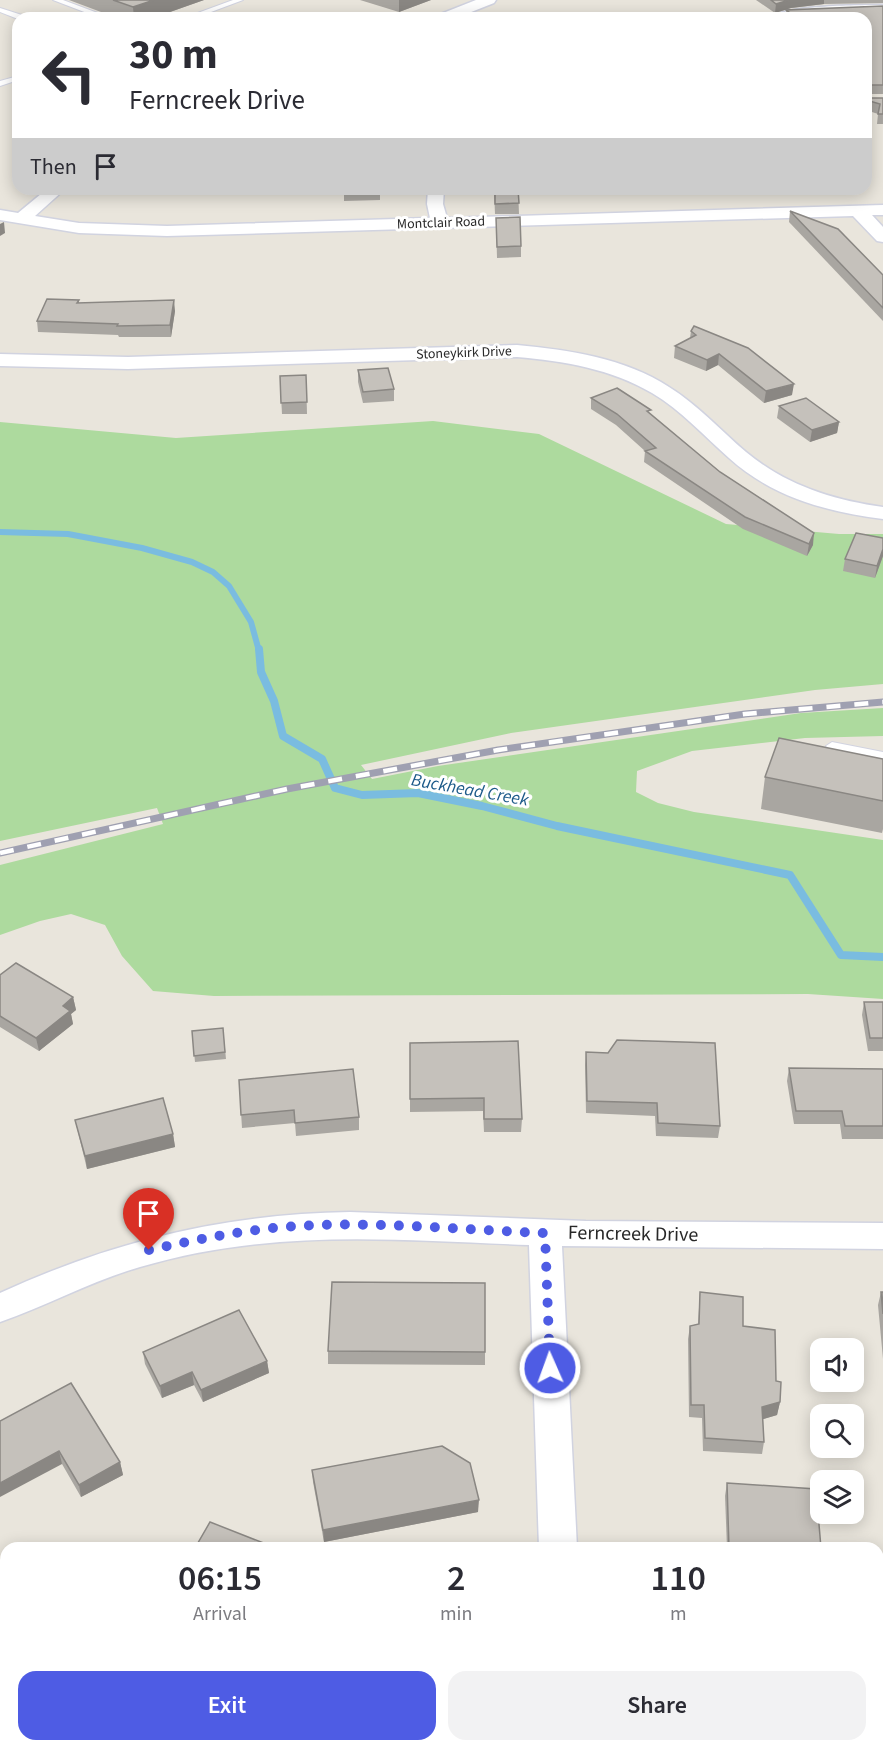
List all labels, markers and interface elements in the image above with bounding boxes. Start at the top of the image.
text: 30 m [129,25,218,85]
icon: left [30,36,108,114]
text: Ferncreek Drive [129,81,305,120]
icon: arrive [89,150,122,183]
text: Then [30,151,77,183]
street label: Montclair Road [397,211,485,235]
street label: Stoneykirk Drive [416,341,512,365]
water label: Buckhead Creek [409,767,531,813]
pin [123,1188,174,1250]
icon: arrive [132,1197,165,1230]
street label: Ferncreek Drive [568,1219,698,1249]
position arrow [518,1336,582,1400]
map controls [810,1338,864,1524]
button: sound [810,1338,864,1392]
button: search [810,1404,864,1458]
button: layers [810,1470,864,1524]
text: 06:15 [178,1553,262,1604]
text: 2 [447,1553,465,1604]
text: 110 [650,1553,706,1604]
text: Arrival [193,1600,247,1628]
text: min [440,1600,472,1628]
text: m [670,1600,686,1628]
button: Exit [18,1671,436,1740]
button: Share [448,1671,866,1740]

